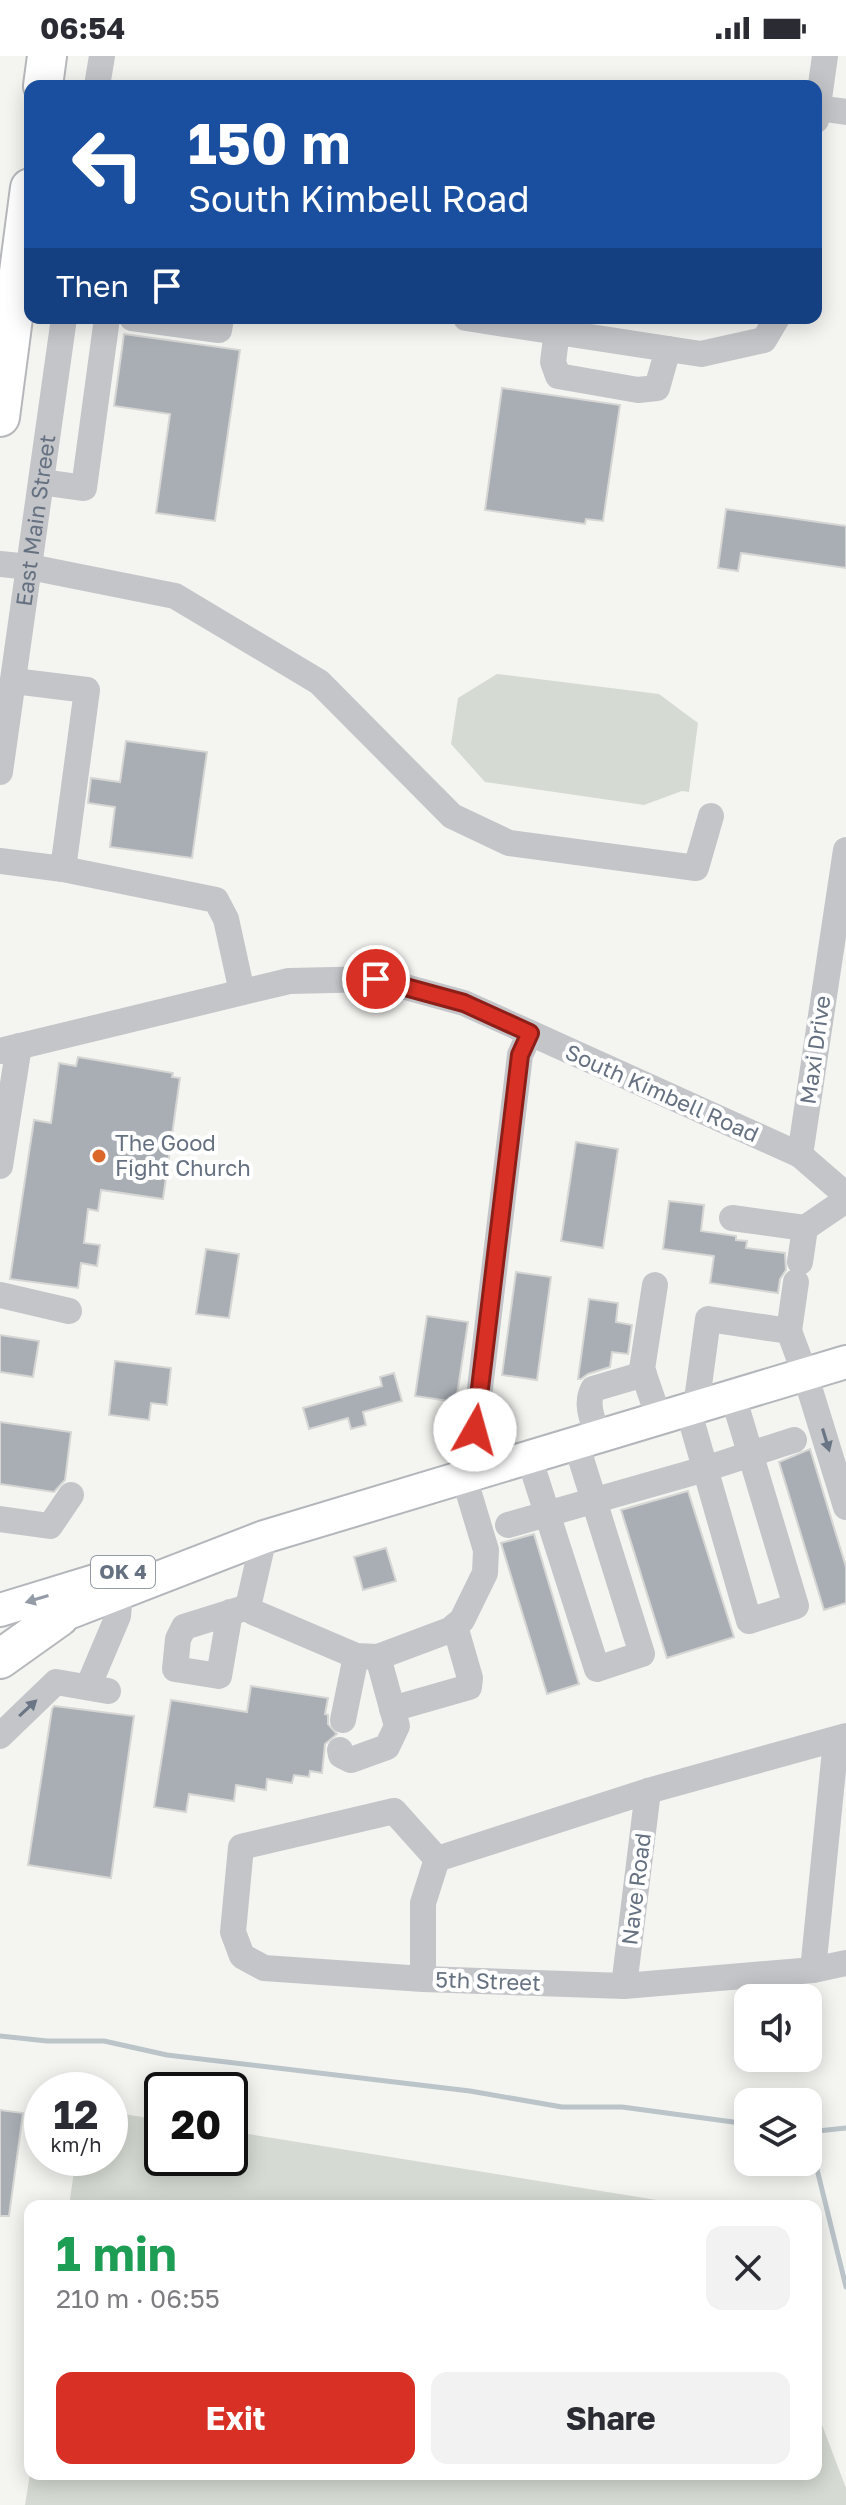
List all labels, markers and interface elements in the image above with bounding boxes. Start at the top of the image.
text: 06:54 [40,10,125,46]
text: 150 m [188,109,350,176]
icon: left [56,112,160,216]
text: South Kimbell Road [188,177,530,220]
icon: arrive [145,264,189,308]
text: Then [56,268,129,304]
street label: East Main Street [10,433,60,608]
pin [342,945,410,1013]
icon: arrive [354,957,398,1001]
street label: Maxi Drive [794,994,835,1106]
street label: South Kimbell Road [561,1038,763,1147]
place label: The Good Fight Church [115,1129,251,1181]
marker: The Good Fight Church [90,1147,108,1165]
position arrow [433,1388,517,1472]
one-way arrow [820,1429,833,1453]
road number: OK 4 [91,1556,155,1588]
one-way arrow [24,1593,48,1605]
one-way arrow [18,1700,37,1718]
street label: Nave Road [615,1831,656,1947]
street label: 5th Street [435,1965,541,1996]
map controls [734,1984,822,2176]
button: sound [734,1984,822,2072]
speed limit sign: 20 [144,2072,248,2176]
button: layers [734,2088,822,2176]
text: 12 [54,2090,99,2138]
text: km/h [51,2132,101,2156]
text: 1 min [56,2224,177,2282]
button: close [706,2226,790,2310]
text: 210 m · 06:55 [56,2283,220,2314]
button: Exit [56,2372,415,2464]
button: Share [431,2372,790,2464]

